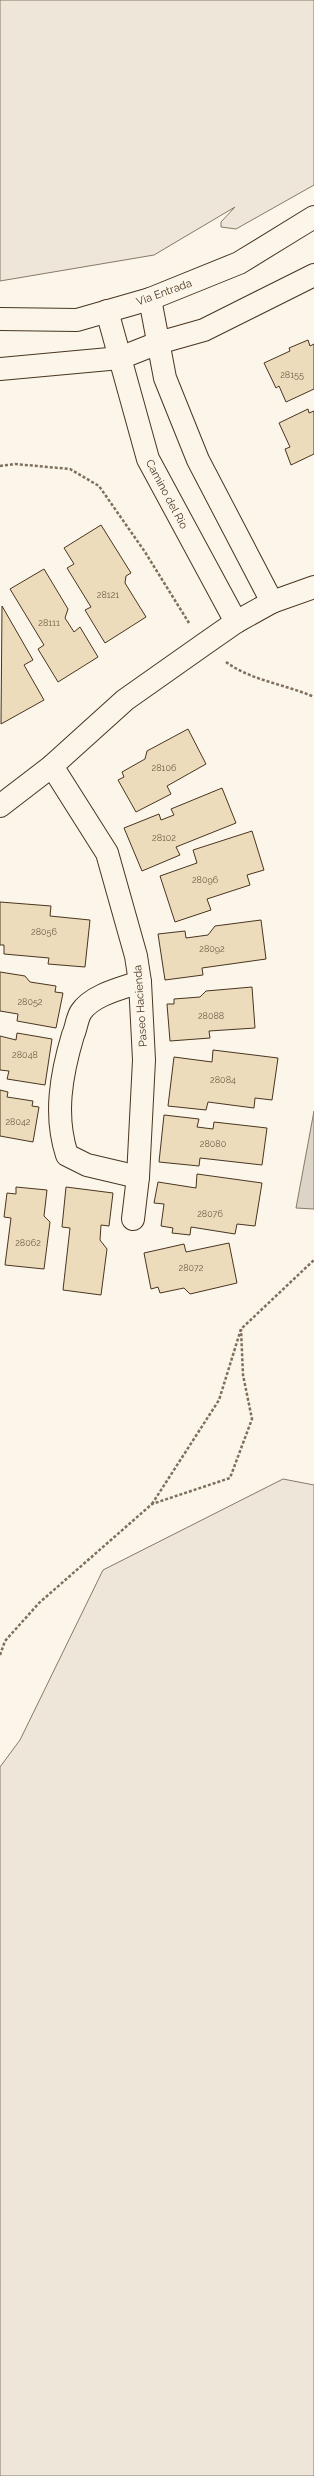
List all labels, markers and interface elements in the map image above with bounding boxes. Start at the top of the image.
street label: Via Entrada [135,276,194,309]
house number: 28155 [280,370,304,380]
street label: Camino del Rio [143,457,190,532]
house number: 28121 [97,590,119,600]
house number: 28111 [38,618,60,628]
house number: 28106 [152,763,177,773]
house number: 28102 [152,833,176,843]
house number: 28096 [192,875,219,885]
house number: 28056 [31,927,58,937]
house number: 28092 [199,944,225,954]
street label: Paseo Hacienda [131,965,150,1047]
house number: 28052 [17,997,43,1007]
house number: 28088 [198,1011,224,1021]
house number: 28048 [12,1050,38,1060]
house number: 28084 [210,1075,236,1085]
house number: 28042 [5,1117,31,1127]
house number: 28080 [200,1139,227,1149]
house number: 28076 [197,1209,223,1219]
house number: 28062 [15,1238,41,1248]
house number: 28072 [179,1263,204,1273]

